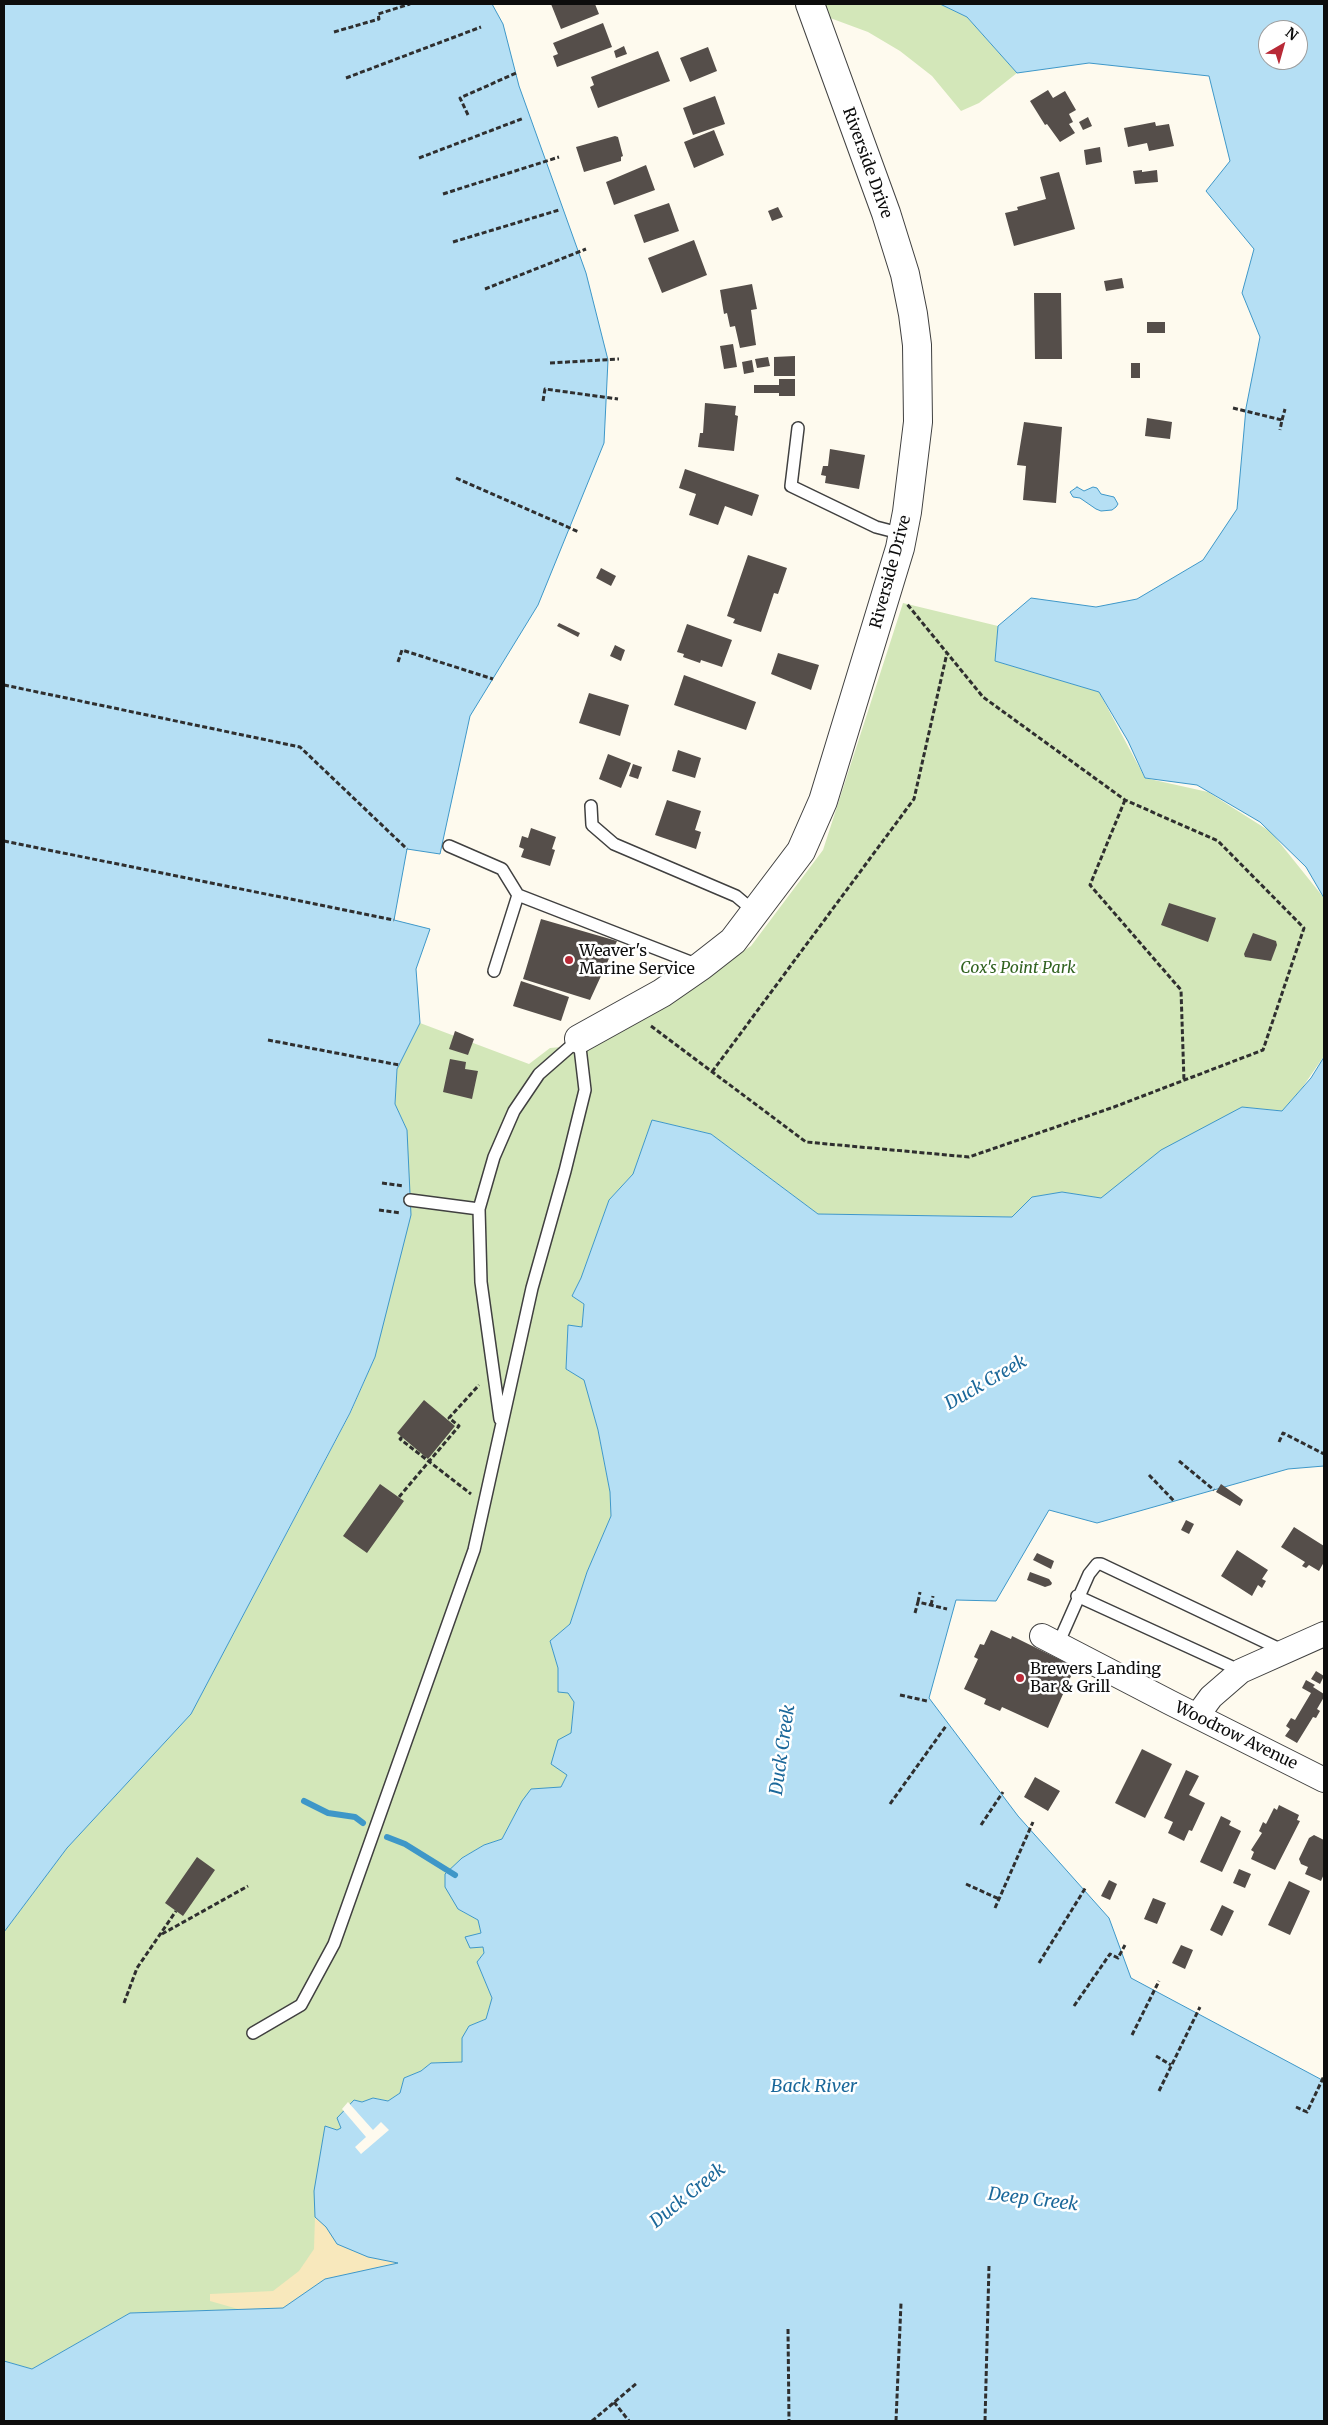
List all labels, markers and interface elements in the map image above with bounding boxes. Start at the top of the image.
north arrow [1258,20,1308,70]
text: N [1282,23,1302,44]
street label: Riverside Drive [838,105,896,221]
street label: Riverside Drive [867,513,915,631]
place label: Weaver's Marine Service [579,941,695,979]
marker: Weaver's Marine Service [563,954,575,966]
park label: Cox's Point Park [960,958,1076,978]
water label: Duck Creek [941,1351,1031,1415]
place label: Brewers Landing Bar & Grill [1030,1659,1161,1697]
marker: Brewers Landing Bar & Grill [1014,1672,1026,1684]
street label: Woodrow Avenue [1172,1698,1300,1774]
water label: Duck Creek [766,1704,800,1796]
water label: Back River [771,2076,857,2098]
water label: Duck Creek [646,2159,730,2233]
water label: Deep Creek [987,2184,1079,2216]

